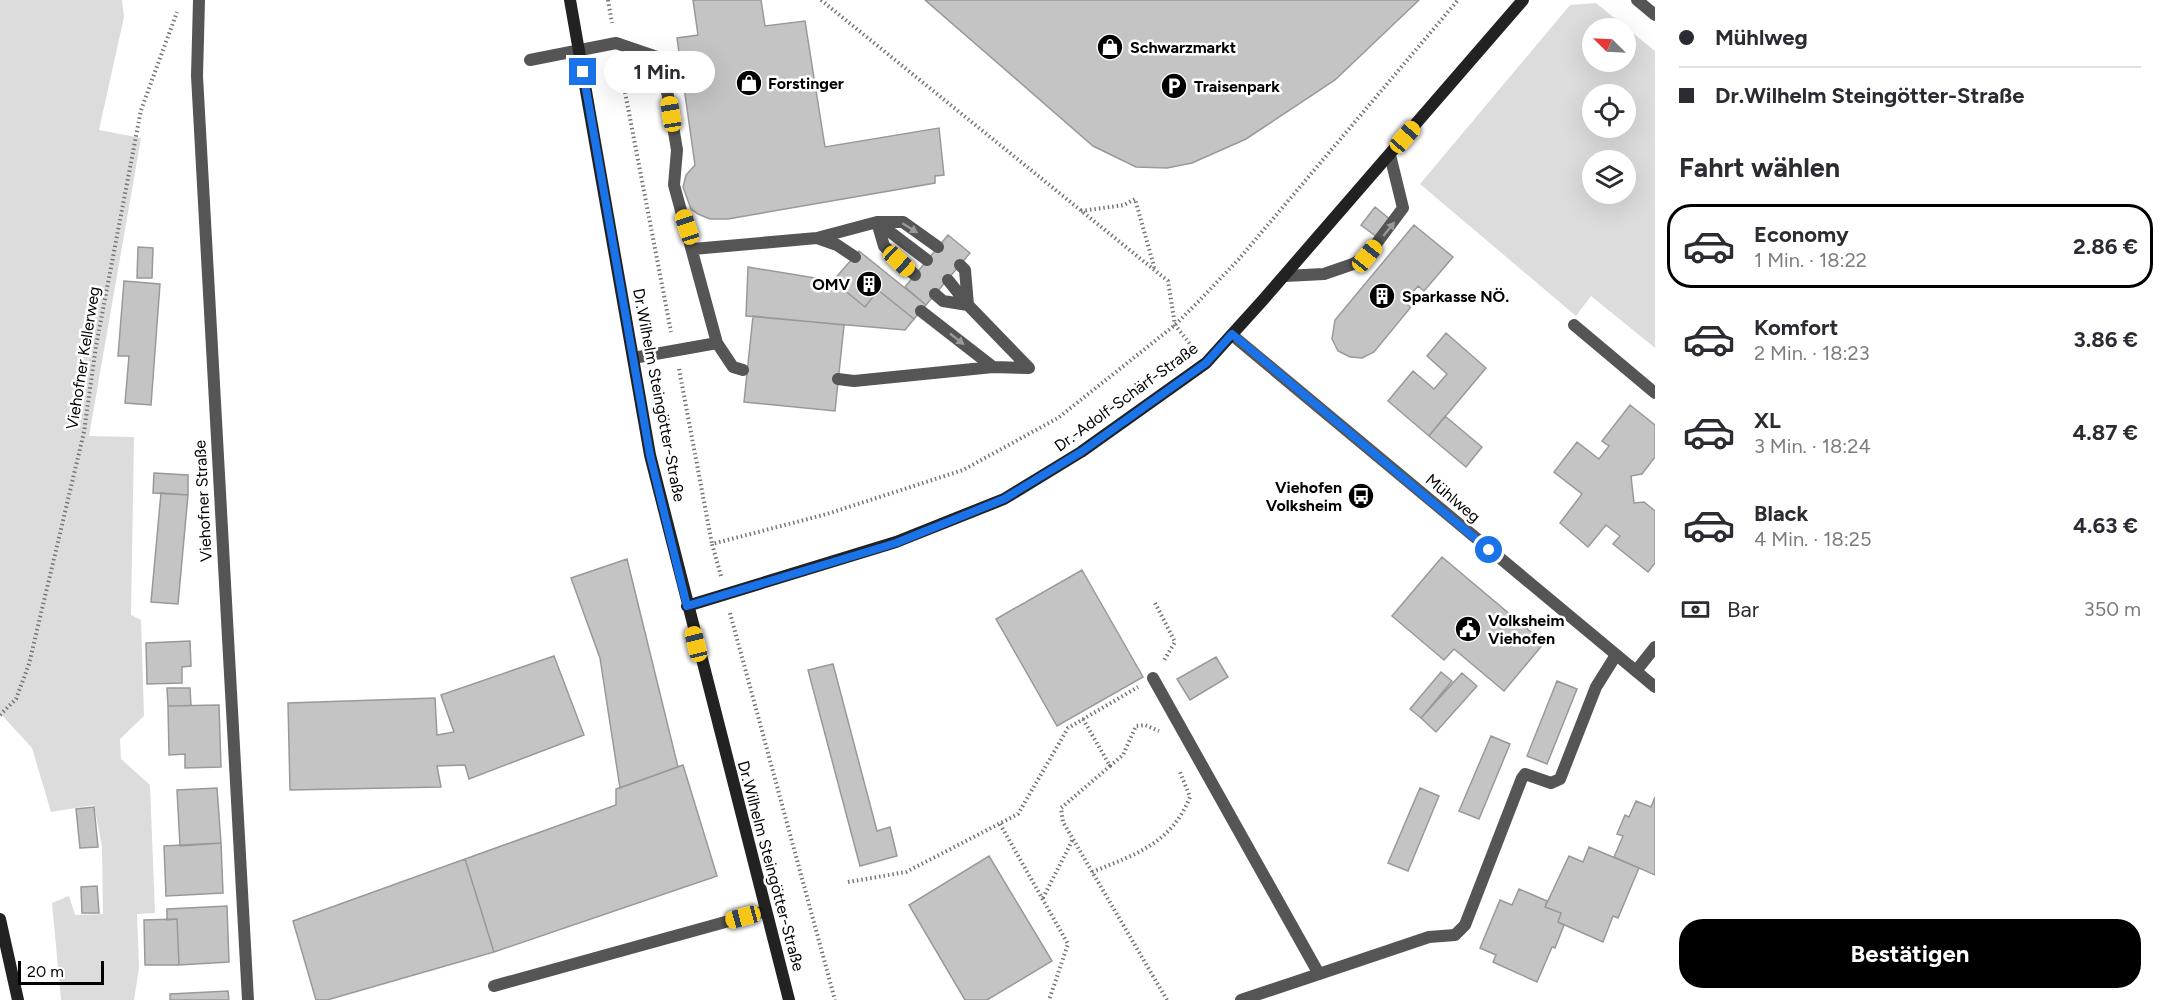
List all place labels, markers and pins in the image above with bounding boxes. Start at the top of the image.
shop icon: Schwarzmarkt [1095,32,1125,62]
place label: Schwarzmarkt [1130,38,1236,57]
shop icon: Forstinger [734,68,764,98]
parking icon: Traisenpark [1159,71,1189,101]
place label: Forstinger [768,74,844,93]
place label: Traisenpark [1194,77,1280,96]
building icon: OMV [854,269,884,299]
place label: OMV [812,275,850,294]
building icon: Sparkasse NÖ. [1367,281,1397,311]
place label: Sparkasse NÖ. [1402,287,1509,306]
place label: Viehofen Volksheim [1266,478,1342,515]
bus stop icon: Viehofen Volksheim [1346,481,1376,511]
place label: Volksheim Viehofen [1488,611,1564,648]
public building icon: Volksheim Viehofen [1453,614,1483,644]

